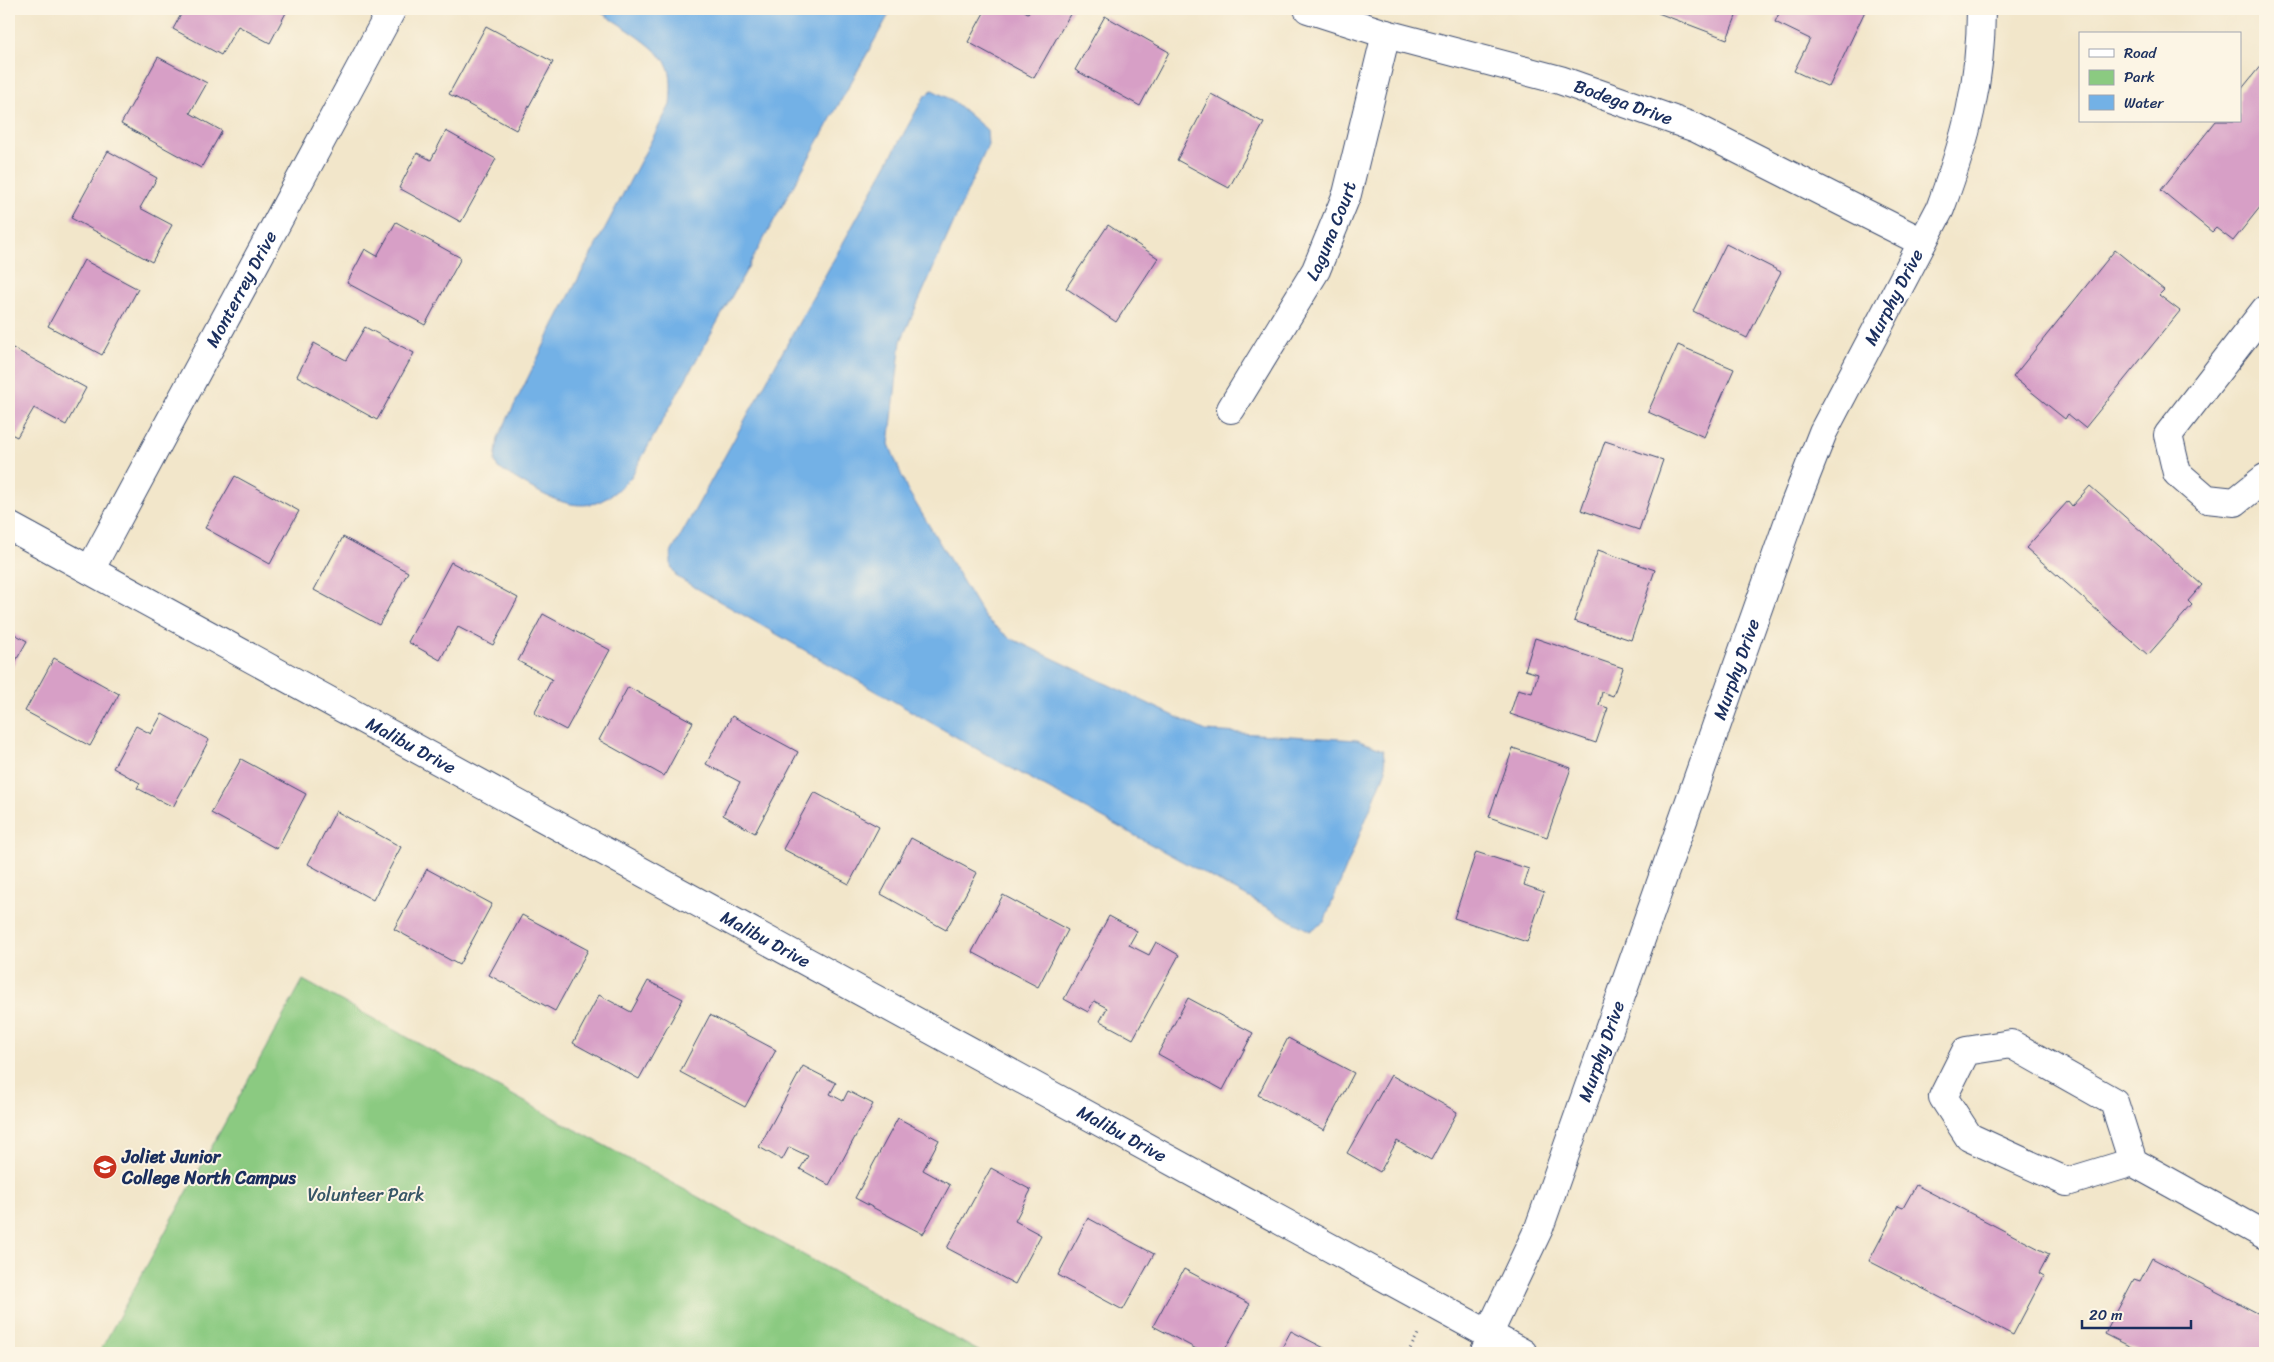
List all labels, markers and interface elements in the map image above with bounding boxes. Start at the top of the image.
legend [2079,32,2242,122]
text: Road [2124,40,2157,66]
text: Park [2124,64,2155,90]
street label: Bodega Drive [1569,70,1677,135]
text: Water [2124,90,2164,116]
street label: Laguna Court [1297,178,1366,287]
street label: Monterrey Drive [197,225,286,353]
street label: Murphy Drive [1855,243,1932,351]
street label: Murphy Drive [1704,614,1769,724]
street label: Malibu Drive [360,708,462,783]
street label: Malibu Drive [715,902,816,977]
street label: Murphy Drive [1569,996,1634,1106]
street label: Malibu Drive [1071,1096,1173,1172]
place label: Joliet Junior College North Campus [121,1141,297,1194]
school or university icon: Joliet Junior College North Campus [92,1154,118,1180]
park label: Volunteer Park [308,1179,424,1211]
scale bar [2082,1297,2190,1329]
text: 20 m [2089,1302,2123,1328]

